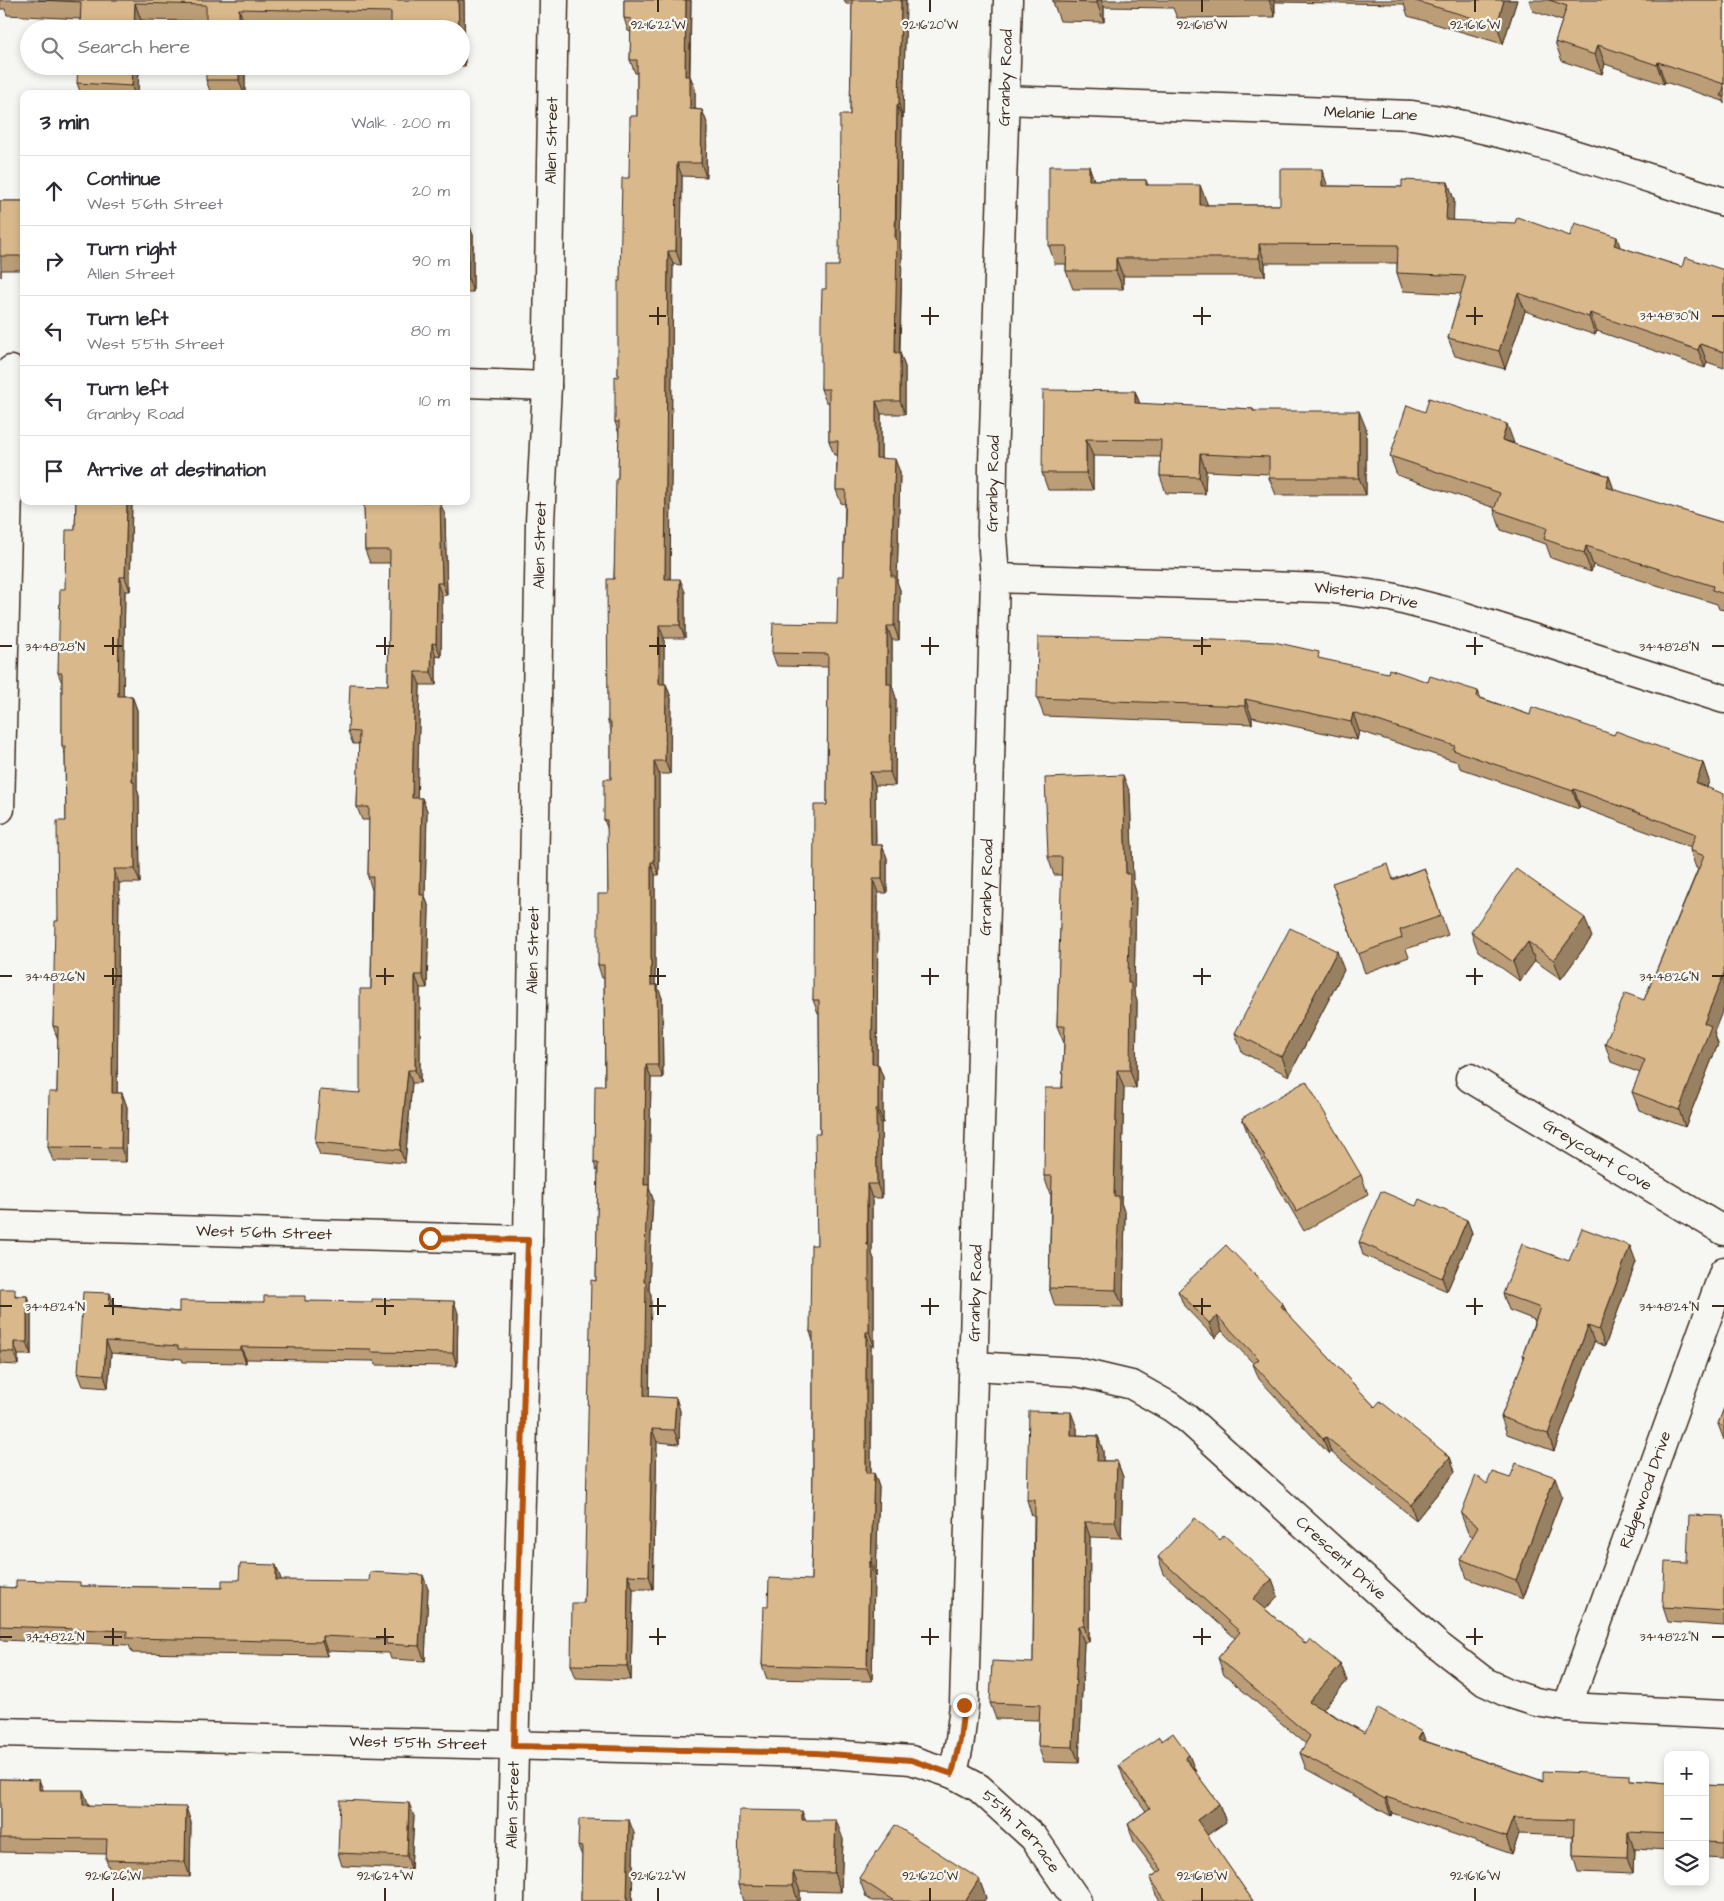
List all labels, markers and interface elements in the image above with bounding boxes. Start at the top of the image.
text: 92°16'22"W [630,17,686,34]
text: 92°16'20"W [902,17,959,34]
text: 92°16'18"W [1177,17,1228,34]
text: 92°16'16"W [1450,17,1501,34]
search box [20,20,470,75]
street label: Granby Road [993,29,1018,126]
icon: search [38,34,66,62]
text: Search here [78,34,190,61]
street label: Allen Street [540,96,563,185]
street label: Melanie Lane [1323,101,1420,127]
text: 3 min [40,108,89,137]
text: Walk · 200 m [351,112,450,134]
text: Continue [87,166,161,193]
icon: ahead [40,177,68,205]
text: 20 m [412,180,450,202]
text: West 56th Street [87,193,223,215]
text: Turn right [87,236,176,263]
icon: right [40,247,68,275]
text: 90 m [412,250,450,272]
text: Allen Street [87,263,175,285]
text: Turn left [87,306,168,333]
text: 34°48'30"N [1640,308,1699,325]
icon: left [40,317,68,345]
text: 80 m [411,320,450,342]
text: West 55th Street [87,333,224,355]
text: Turn left [87,376,168,403]
icon: left [40,387,68,415]
text: 10 m [419,390,450,412]
text: Granby Road [87,403,184,425]
street label: Granby Road [981,435,1005,532]
icon: arrive [40,457,68,485]
text: Arrive at destination [87,457,266,484]
street label: Allen Street [528,500,552,589]
street label: Wisteria Drive [1314,577,1421,615]
text: 34°48'28"N [25,639,85,656]
text: 34°48'28"N [1639,639,1699,656]
street label: Granby Road [974,838,999,936]
street label: Allen Street [521,906,545,994]
text: 34°48'26"N [25,969,85,986]
text: 34°48'26"N [1639,969,1699,986]
street label: Greycourt Cove [1539,1114,1657,1196]
street label: West 56th Street [196,1220,333,1245]
route start [419,1227,442,1250]
street label: Granby Road [963,1244,988,1342]
text: 34°48'24"N [25,1299,86,1316]
text: 34°48'24"N [1639,1299,1700,1316]
street label: Ridgewood Drive [1614,1428,1677,1551]
street label: Crescent Drive [1291,1511,1391,1605]
text: 34°48'22"N [26,1629,85,1646]
text: 34°48'22"N [1640,1629,1699,1646]
route end [953,1694,976,1717]
street label: West 55th Street [349,1730,487,1756]
map controls [1664,1751,1709,1886]
button: + [1664,1751,1709,1796]
street label: Allen Street [500,1760,525,1849]
street label: 55th Terrace [977,1785,1066,1877]
button: − [1664,1796,1709,1841]
button: layers [1664,1841,1709,1886]
text: 92°16'26"W [85,1868,142,1885]
text: 92°16'24"W [357,1868,414,1885]
text: 92°16'22"W [630,1868,686,1885]
text: 92°16'20"W [902,1868,959,1885]
text: 92°16'18"W [1177,1868,1228,1885]
text: 92°16'16"W [1450,1868,1501,1885]

